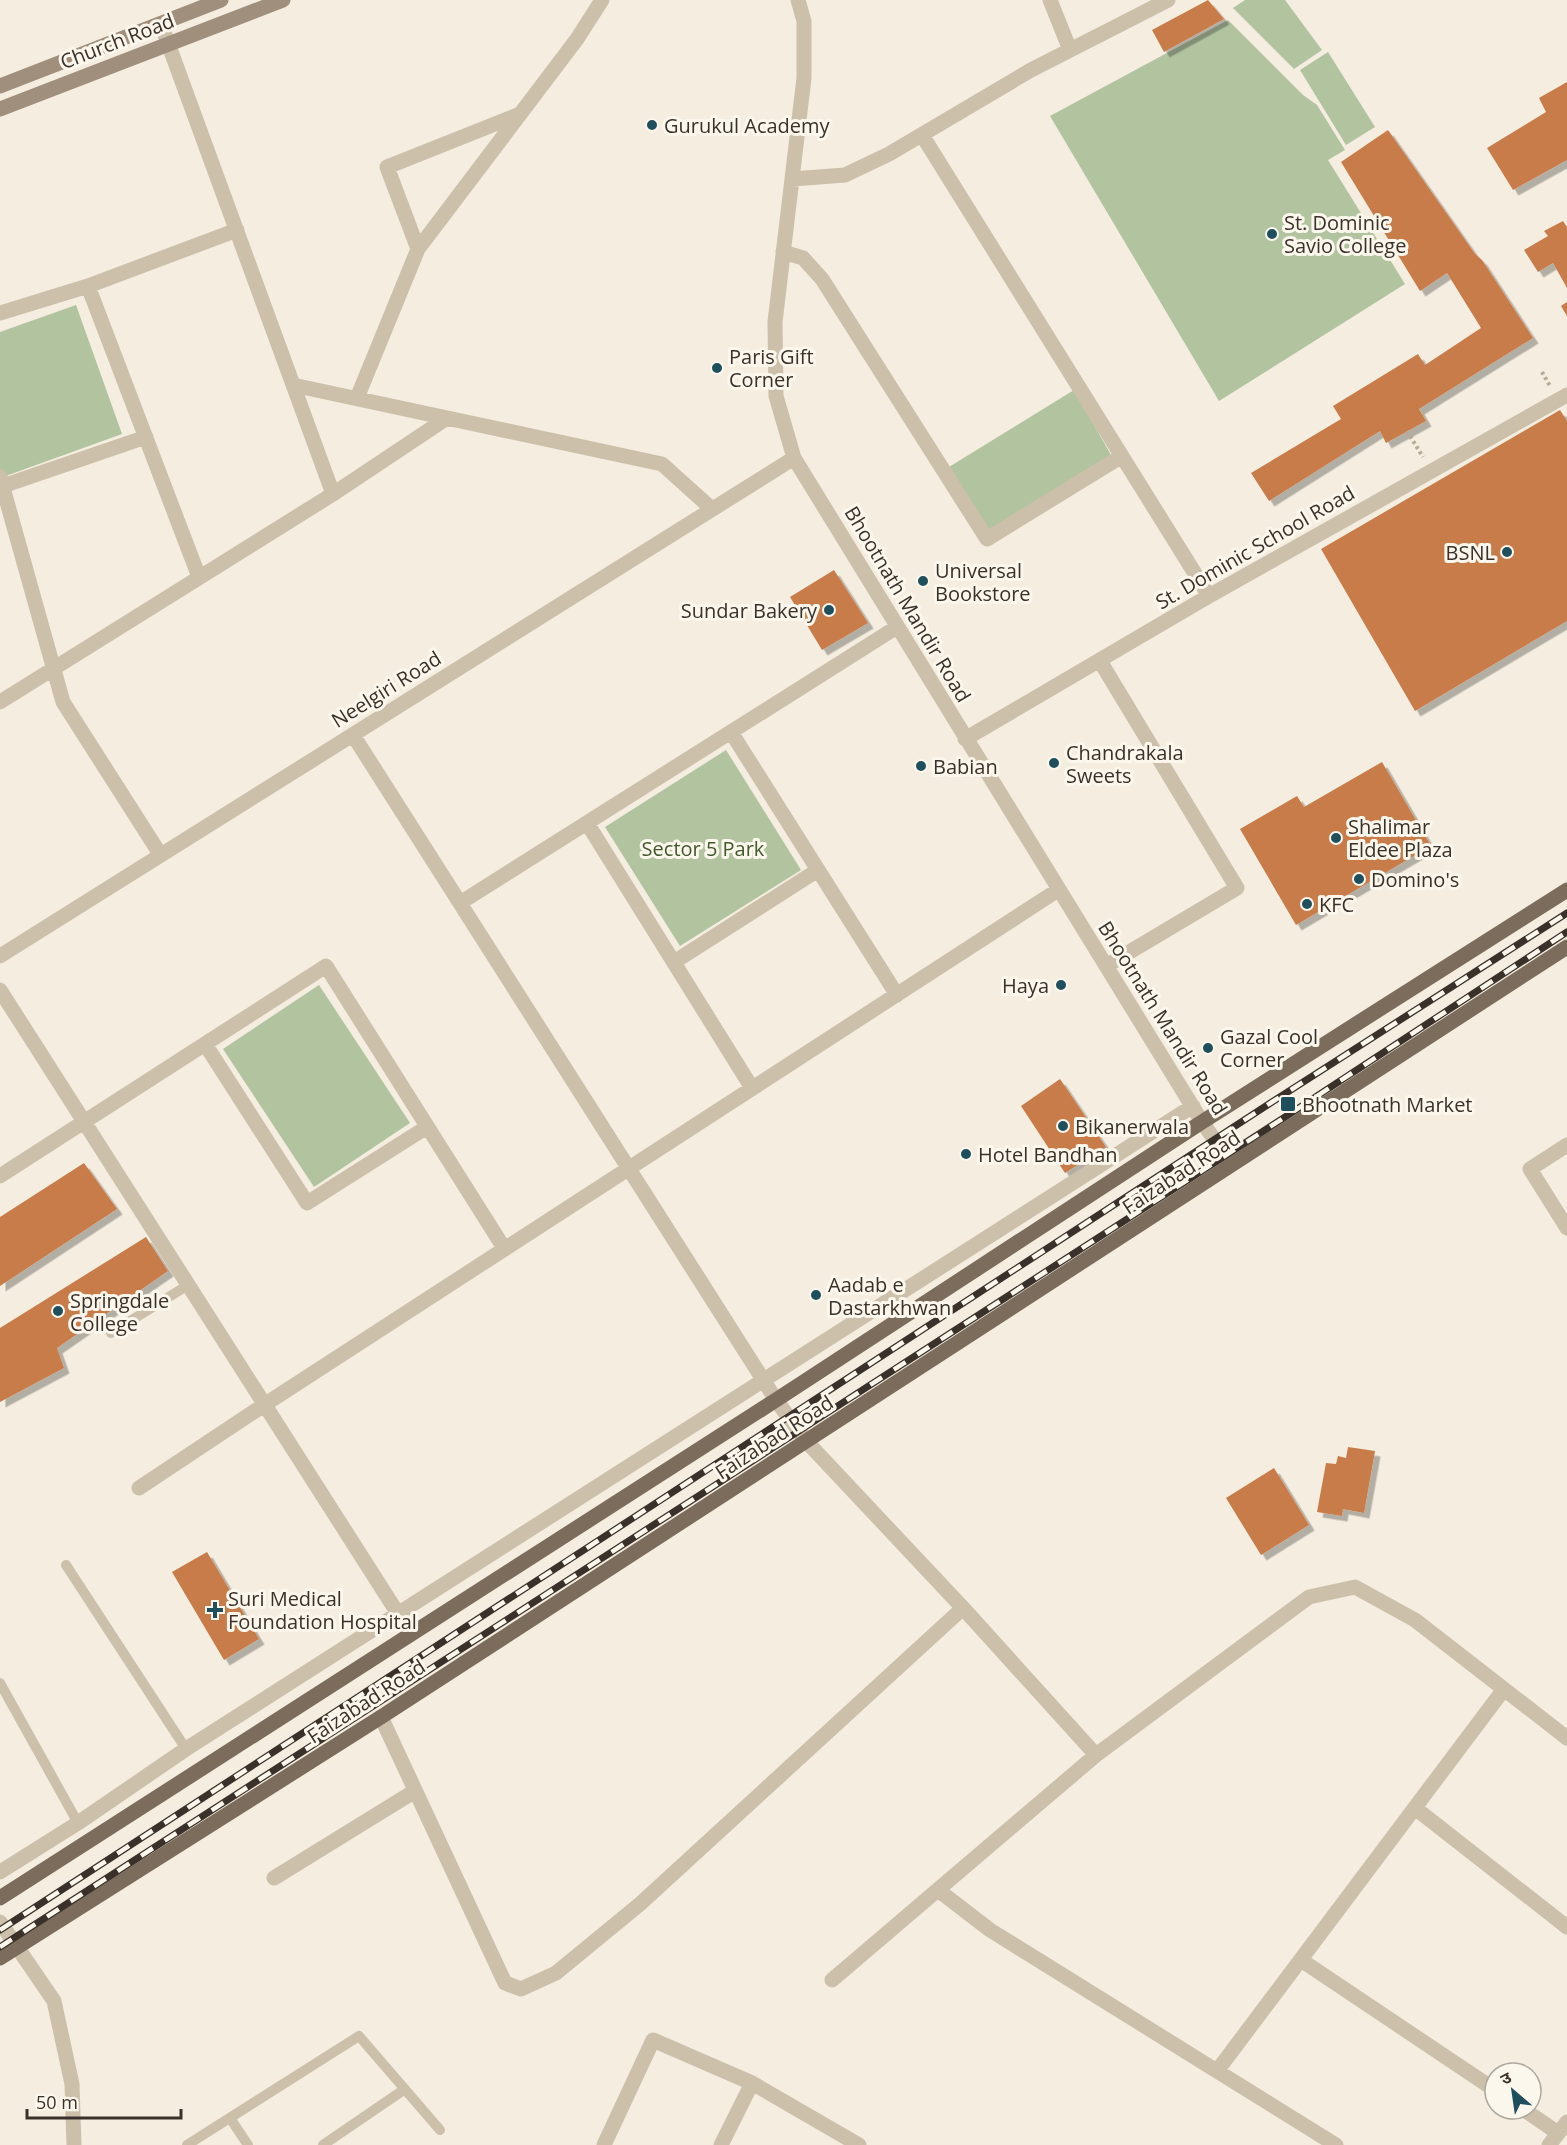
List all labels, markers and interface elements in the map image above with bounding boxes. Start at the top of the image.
street label: Church Road [56,7,178,75]
place label: Gurukul Academy [664,112,831,139]
marker: Gurukul Academy [645,118,659,132]
place label: St. Dominic Savio College [1284,209,1406,259]
marker: St. Dominic Savio College [1265,227,1279,241]
place label: Paris Gift Corner [729,343,814,393]
marker: Paris Gift Corner [710,361,724,375]
street label: St. Dominic School Road [1151,479,1359,615]
street label: Bhootnath Mandir Road [839,501,977,707]
place label: BSNL [1446,539,1495,566]
marker: BSNL [1500,545,1514,559]
place label: Universal Bookstore [935,557,1031,607]
marker: Universal Bookstore [916,574,930,588]
place label: Sundar Bakery [681,597,818,624]
marker: Sundar Bakery [822,603,836,617]
street label: Neelgiri Road [326,645,446,733]
place label: Chandrakala Sweets [1066,739,1184,789]
place label: Babian [933,753,998,780]
marker: Chandrakala Sweets [1047,756,1061,770]
marker: Babian [914,759,928,773]
place label: Shalimar Eldee Plaza [1348,813,1453,863]
marker: Shalimar Eldee Plaza [1329,831,1343,845]
park label: Sector 5 Park [642,835,765,862]
place label: Domino's [1371,866,1459,893]
marker: Domino's [1352,872,1366,886]
place label: KFC [1319,891,1354,918]
marker: KFC [1300,897,1314,911]
street label: Bhootnath Mandir Road [1092,916,1234,1120]
place label: Haya [1002,972,1049,999]
marker: Haya [1054,978,1068,992]
place label: Gazal Cool Corner [1220,1023,1318,1073]
marker: Gazal Cool Corner [1201,1041,1215,1055]
place label: Bhootnath Market [1302,1091,1473,1118]
marker: Bhootnath Market [1279,1095,1297,1113]
place label: Bikanerwala [1075,1113,1189,1140]
marker: Bikanerwala [1056,1119,1070,1133]
street label: Faizabad Road [1117,1124,1245,1220]
place label: Hotel Bandhan [978,1141,1118,1168]
marker: Hotel Bandhan [959,1147,973,1161]
place label: Aadab e Dastarkhwan [828,1271,951,1321]
place label: Springdale College [70,1287,169,1337]
marker: Aadab e Dastarkhwan [809,1288,823,1302]
marker: Springdale College [51,1304,65,1318]
street label: Faizabad Road [710,1389,838,1485]
place label: Suri Medical Foundation Hospital [228,1585,417,1635]
marker: Suri Medical Foundation Hospital [206,1601,224,1619]
street label: Faizabad Road [302,1653,430,1749]
north arrow [1483,2061,1543,2121]
text: उ [1496,2066,1516,2090]
scale bar [27,2082,182,2120]
text: 50 m [36,2090,78,2114]

